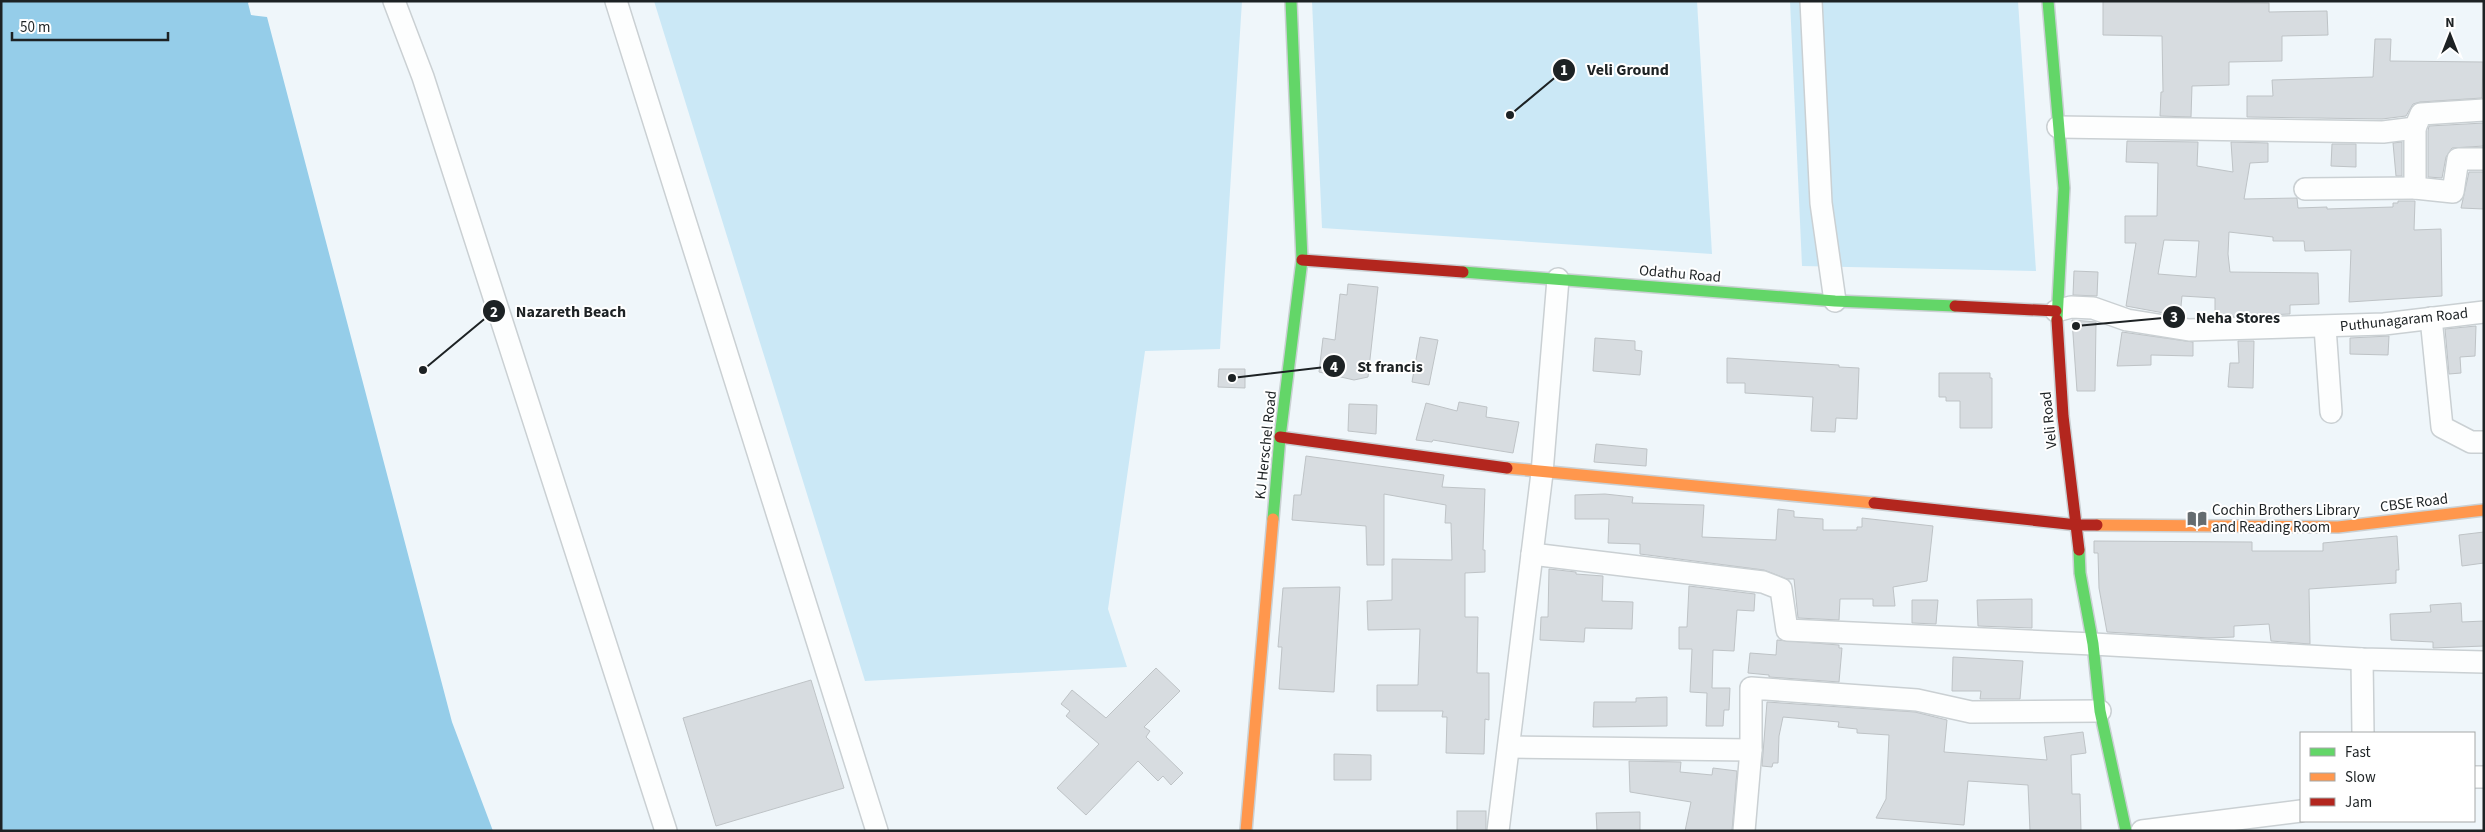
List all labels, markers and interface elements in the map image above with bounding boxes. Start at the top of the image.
scale bar [12,10,169,42]
north arrow [2425,10,2475,60]
text: N [2445,13,2455,33]
text: 50 m [20,17,50,38]
callout: Veli Ground [1552,54,1679,85]
text: Veli Ground [1586,59,1669,81]
text: 1 [1560,60,1568,81]
street label: Odathu Road [1638,260,1722,288]
callout: Nazareth Beach [481,296,636,327]
text: Nazareth Beach [516,301,626,323]
text: 2 [490,302,498,323]
callout: Neha Stores [2161,302,2291,333]
street label: Puthunagaram Road [2339,303,2469,337]
text: 3 [2170,307,2178,328]
text: Neha Stores [2196,307,2280,329]
callout: St francis [1322,351,1432,382]
text: St francis [1357,356,1423,378]
text: 4 [1330,357,1338,378]
street label: KJ Herschel Road [1250,390,1282,500]
street label: Veli Road [2036,390,2062,450]
street label: CBSE Road [2379,488,2449,518]
place label: Cochin Brothers Library and Reading Room [2212,500,2360,538]
library icon: Cochin Brothers Library and Reading Room [2186,508,2208,530]
legend [2300,732,2475,822]
text: Fast [2345,742,2371,763]
text: Slow [2345,767,2376,788]
text: Jam [2345,792,2372,813]

